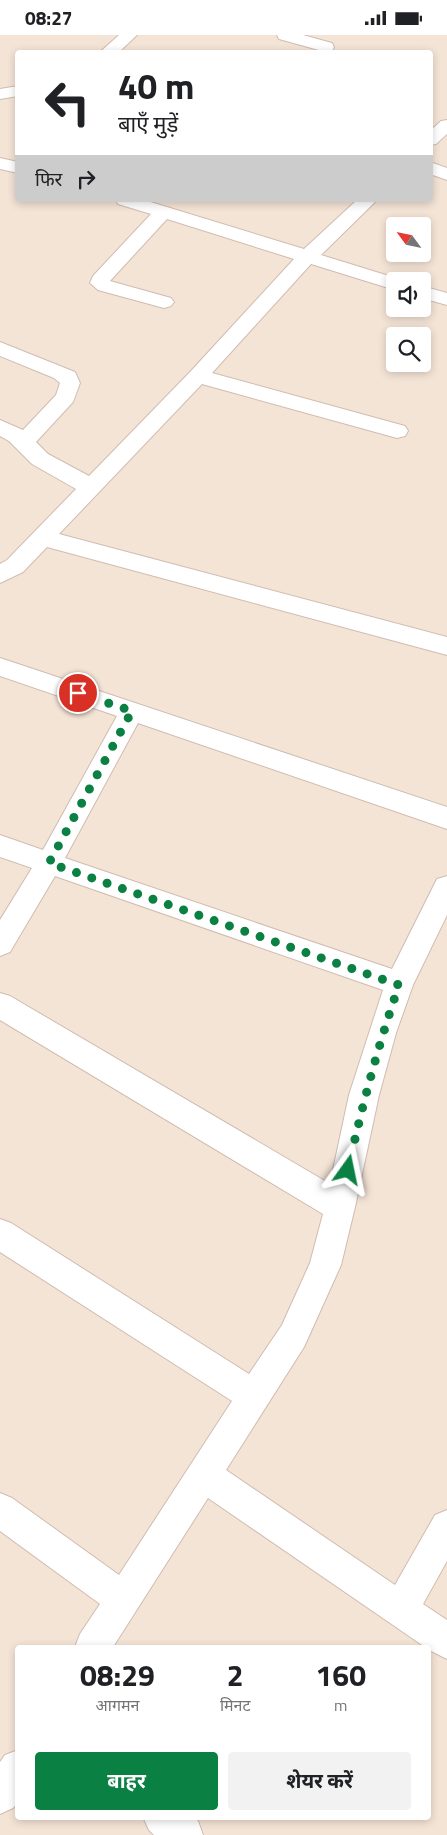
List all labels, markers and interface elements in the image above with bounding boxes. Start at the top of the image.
text: 08:27 [25,3,72,32]
text: 40 m [118,59,194,113]
icon: left [35,70,100,135]
text: बाएँ मुड़ें [118,107,178,141]
text: फिर [35,164,62,193]
icon: right [72,165,100,193]
north arrow [386,217,431,263]
map controls [386,217,431,372]
button: sound [386,272,431,317]
button: search [386,327,431,372]
pin [57,672,99,714]
icon: arrive [64,679,92,707]
position arrow [321,1143,373,1195]
text: 08:29 [80,1652,155,1698]
text: 2 [227,1652,244,1698]
text: 160 [316,1652,366,1698]
text: आगमन [96,1693,139,1717]
text: मिनट [220,1693,251,1717]
text: m [334,1693,347,1717]
button: बाहर [35,1752,218,1810]
button: शेयर करें [228,1752,411,1810]

